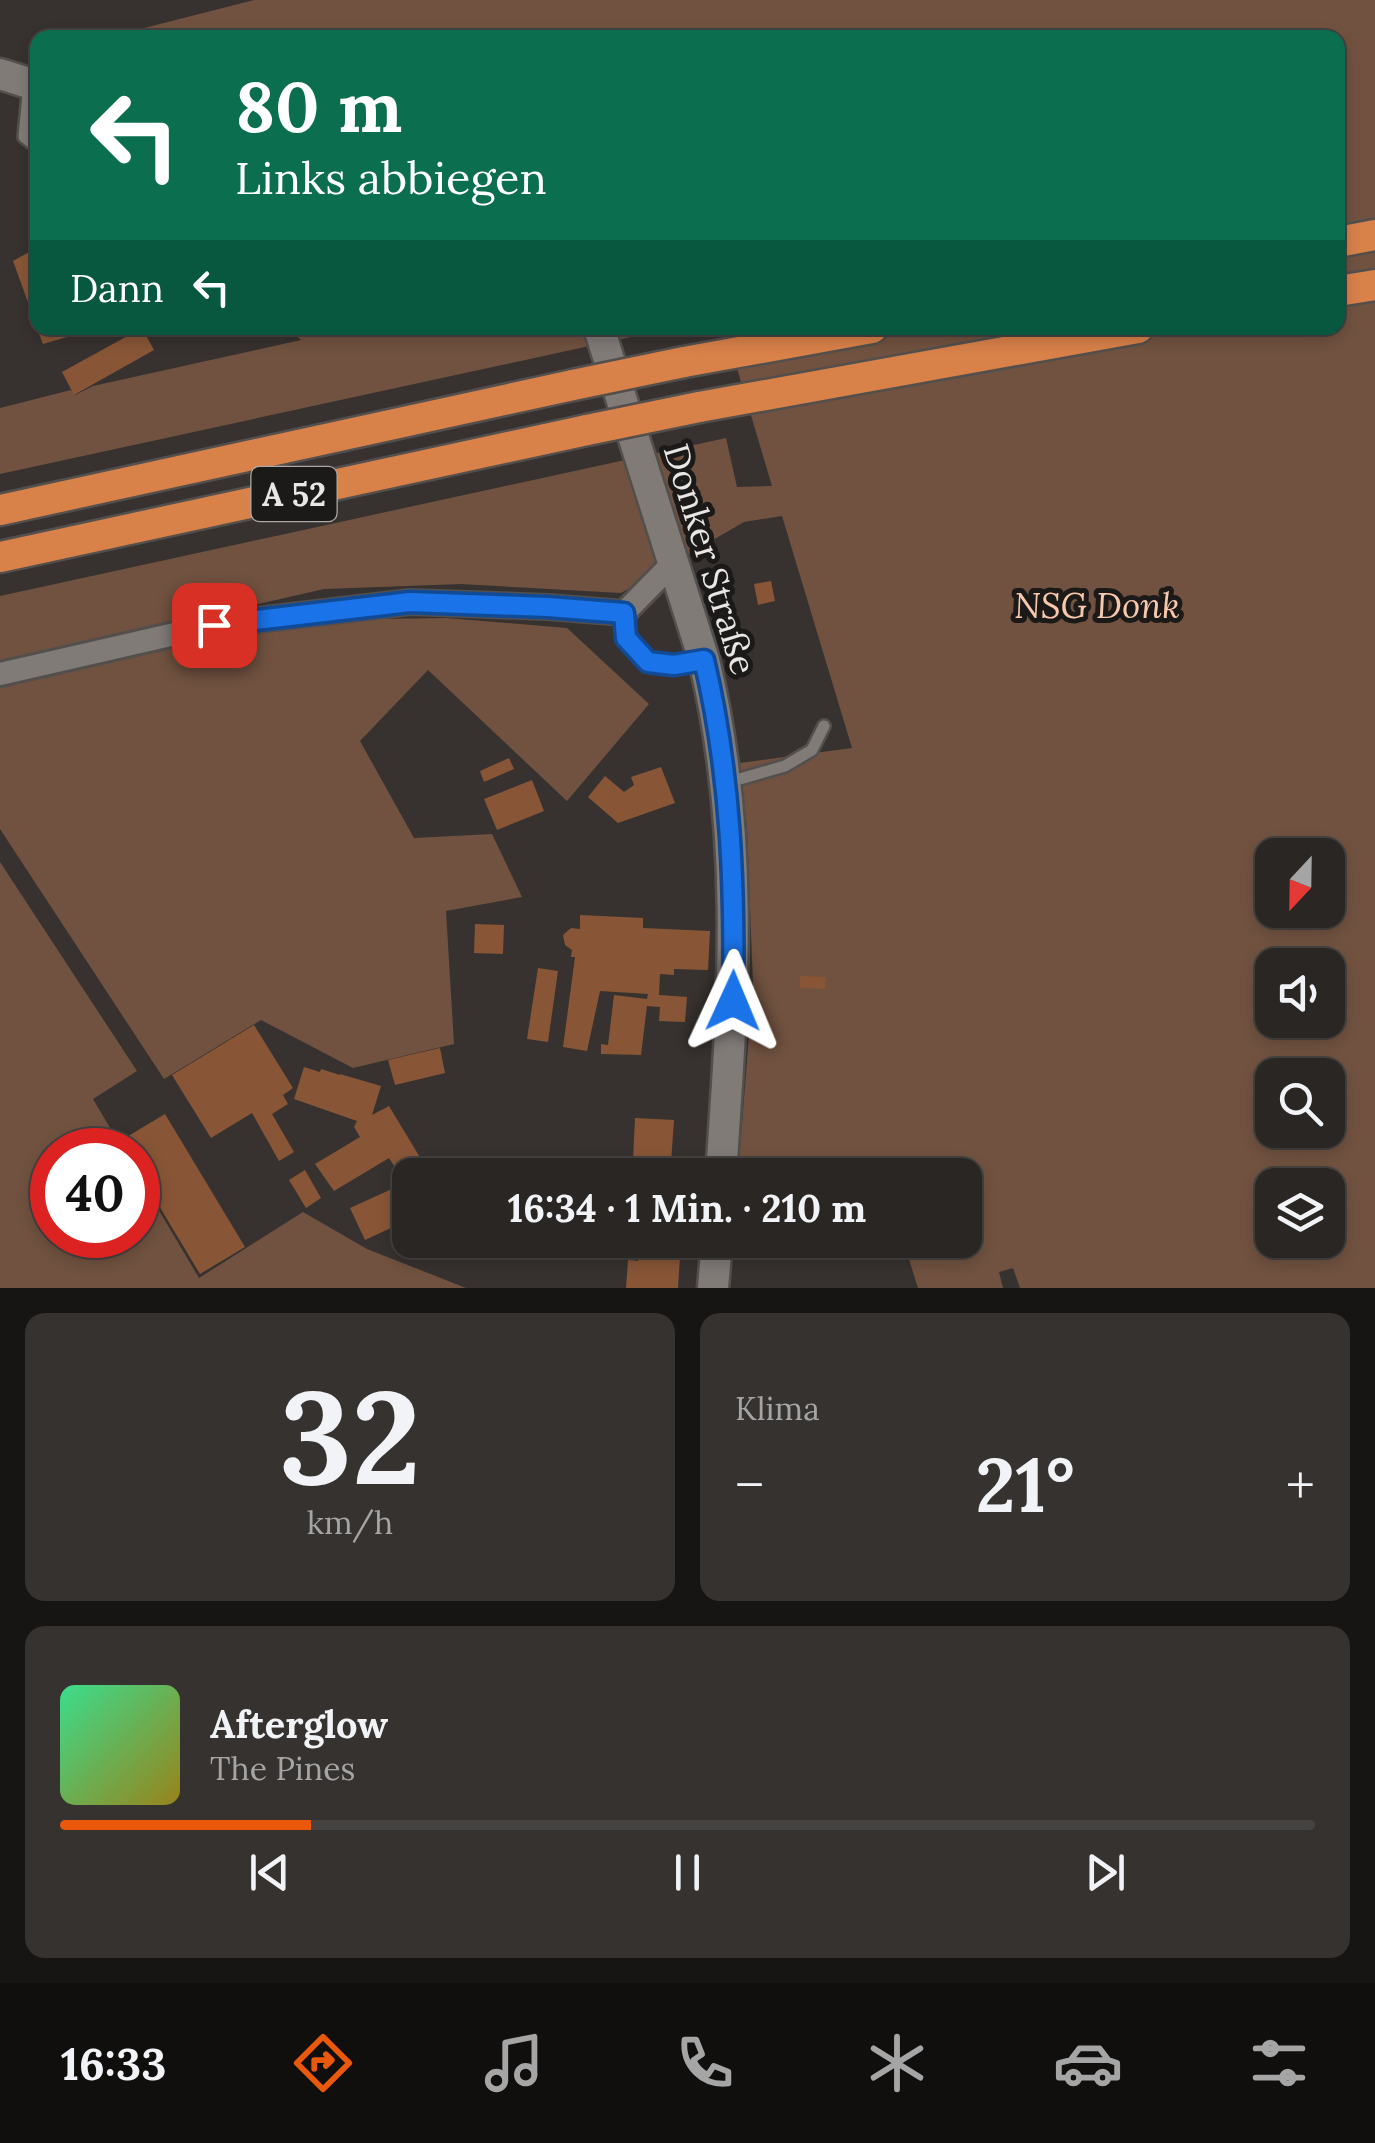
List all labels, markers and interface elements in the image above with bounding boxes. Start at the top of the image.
text: 80 m [235,62,402,151]
icon: left [70,70,200,200]
text: Links abbiegen [235,149,547,206]
icon: left [184,260,239,315]
text: Dann [70,264,164,312]
street label: Donker Straße [654,438,766,680]
road number: A 52 [252,467,336,521]
pin [172,583,257,668]
park label: NSG Donk [1014,583,1180,628]
icon: arrive [187,598,242,653]
north arrow [1255,838,1345,928]
map controls [1255,838,1345,1258]
button: sound [1255,948,1345,1038]
position arrow [681,949,785,1053]
button: search [1255,1058,1345,1148]
speed limit sign: 40 [30,1128,160,1258]
button: layers [1255,1168,1345,1258]
text: 16:34 · 1 Min. · 210 m [508,1184,866,1232]
text: 32 [279,1353,421,1520]
text: Klima [735,1388,820,1429]
text: 21° [975,1437,1075,1533]
text: − [735,1450,764,1520]
text: + [1286,1450,1315,1520]
text: km/h [307,1502,393,1543]
text: Afterglow [210,1700,388,1748]
text: The Pines [210,1748,355,1789]
icon: previous [242,1845,297,1900]
icon: pause [660,1845,715,1900]
icon: next [1078,1845,1133,1900]
icon: directions [288,2028,358,2098]
icon: music [479,2028,549,2098]
icon: phone [670,2028,740,2098]
icon: climate [862,2028,932,2098]
icon: car [1053,2028,1123,2098]
icon: filters [1244,2028,1314,2098]
text: 16:33 [61,2035,166,2092]

